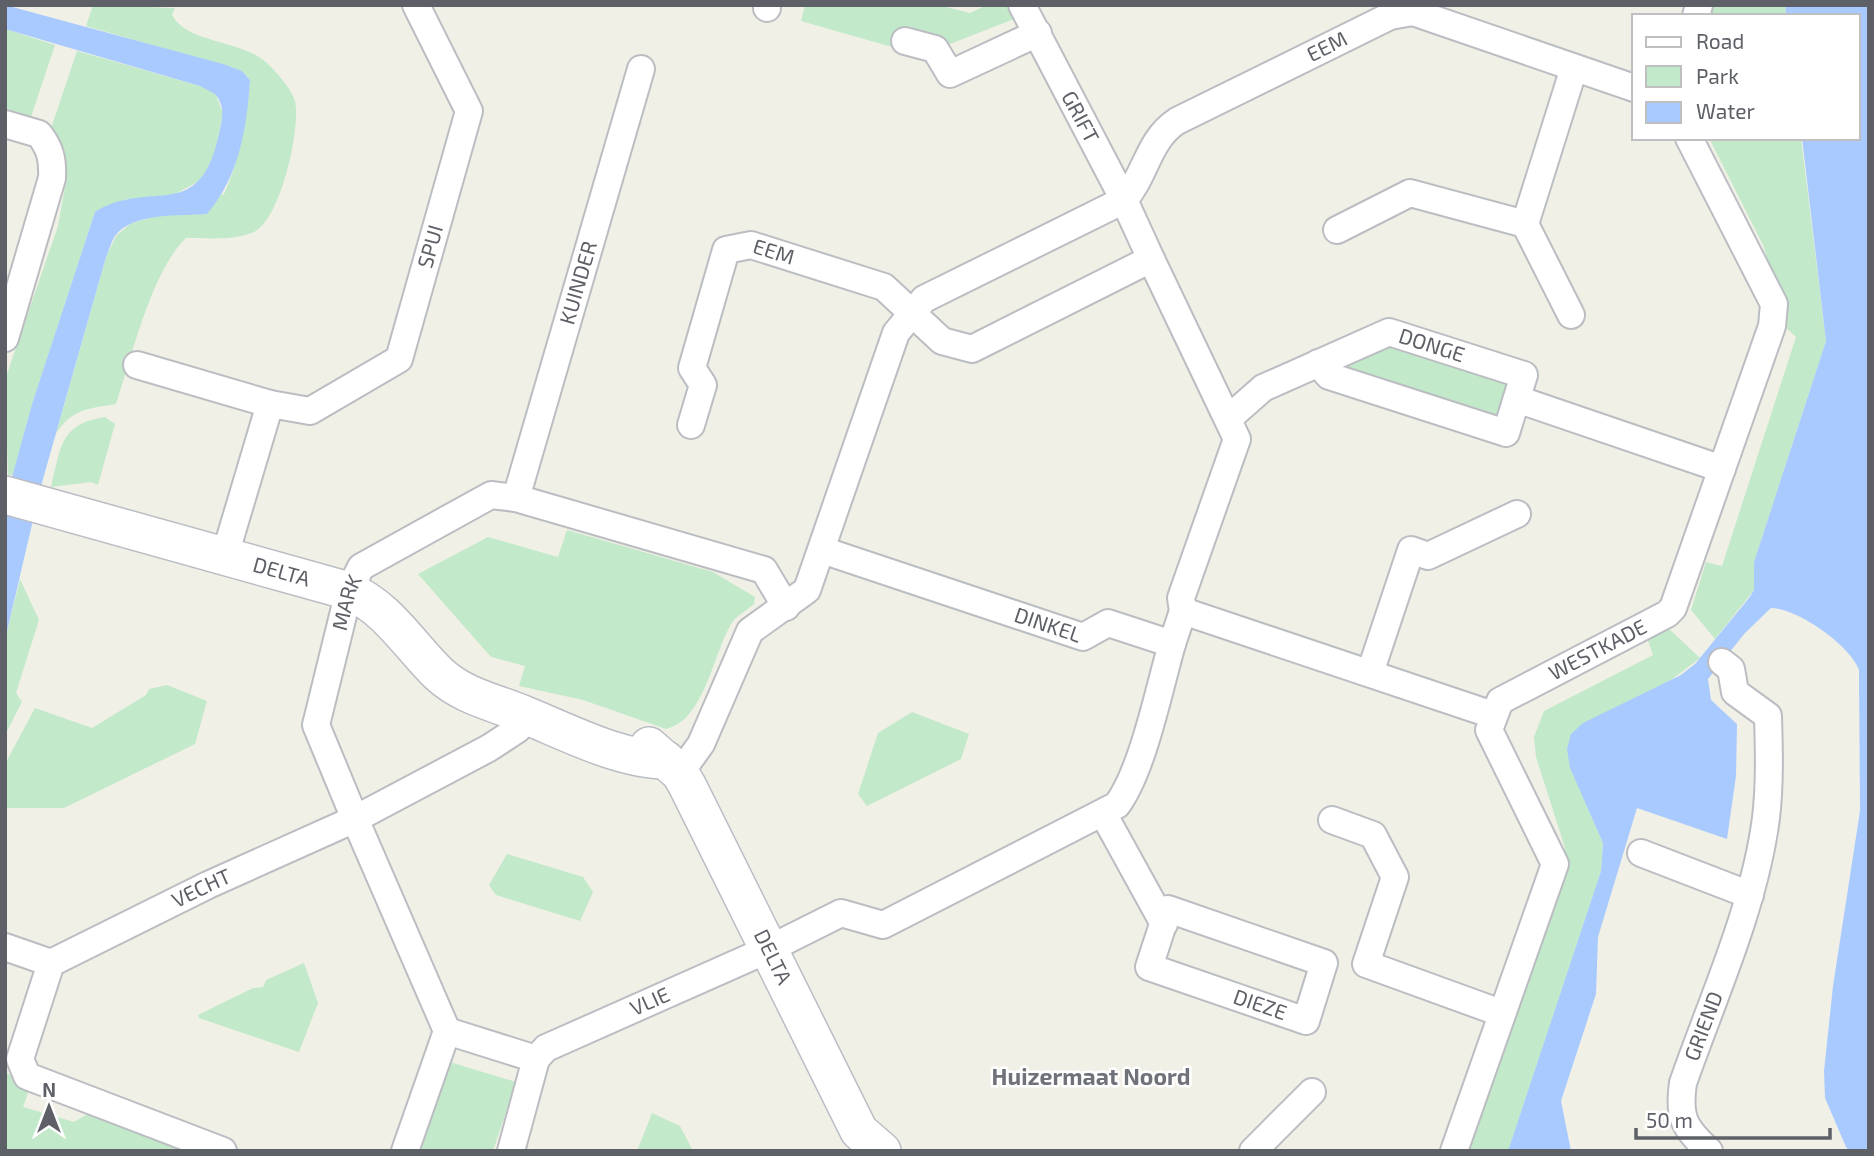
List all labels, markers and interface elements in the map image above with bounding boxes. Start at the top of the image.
legend [1632,14,1860,140]
street label: EEM [1302,25,1351,66]
text: Road [1696,28,1744,53]
text: Park [1696,63,1739,88]
street label: GRIFT [1057,86,1105,147]
text: Water [1696,98,1755,123]
street label: SPUI [411,222,447,271]
street label: EEM [750,232,798,269]
street label: KUINDER [553,238,601,327]
street label: DONGE [1396,322,1468,366]
street label: DELTA [250,551,313,591]
street label: MARK [326,569,366,633]
street label: DINKEL [1012,601,1085,647]
street label: WESTKADE [1544,613,1650,684]
street label: VECHT [167,862,234,912]
street label: DELTA [750,925,798,988]
street label: VLIE [626,981,673,1020]
street label: DIEZE [1230,983,1290,1024]
street label: GRIEND [1678,987,1727,1064]
district label: Huizermaat Noord [992,1062,1190,1090]
north arrow [14,1072,84,1142]
text: N [42,1078,56,1101]
scale bar [1636,1096,1830,1140]
text: 50 m [1646,1107,1693,1132]

